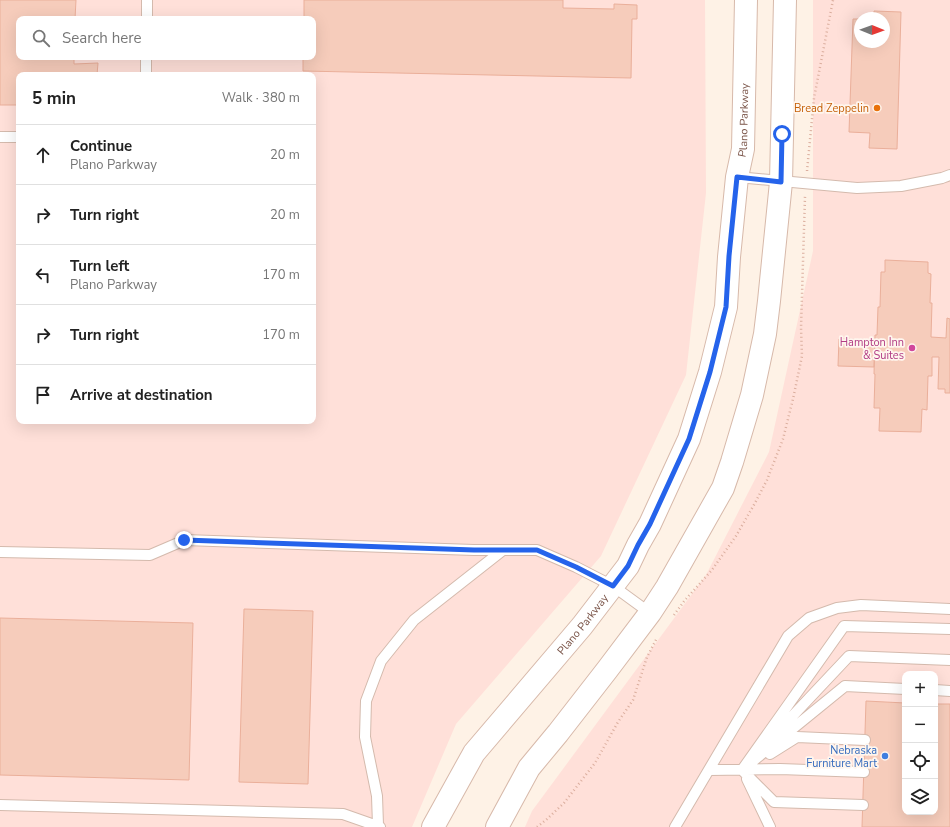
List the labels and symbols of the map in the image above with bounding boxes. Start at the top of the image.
north arrow [854,12,890,48]
street label: Plano Parkway [734,83,752,158]
place label: Bread Zeppelin [794,101,869,116]
marker: Bread Zeppelin [872,103,882,113]
route start [773,125,791,143]
place label: Hampton Inn & Suites [840,335,904,363]
marker: Hampton Inn & Suites [907,343,917,353]
route end [175,531,193,549]
street label: Plano Parkway [554,591,612,658]
place label: Nebraska Furniture Mart [806,743,877,771]
marker: Nebraska Furniture Mart [880,751,890,761]

